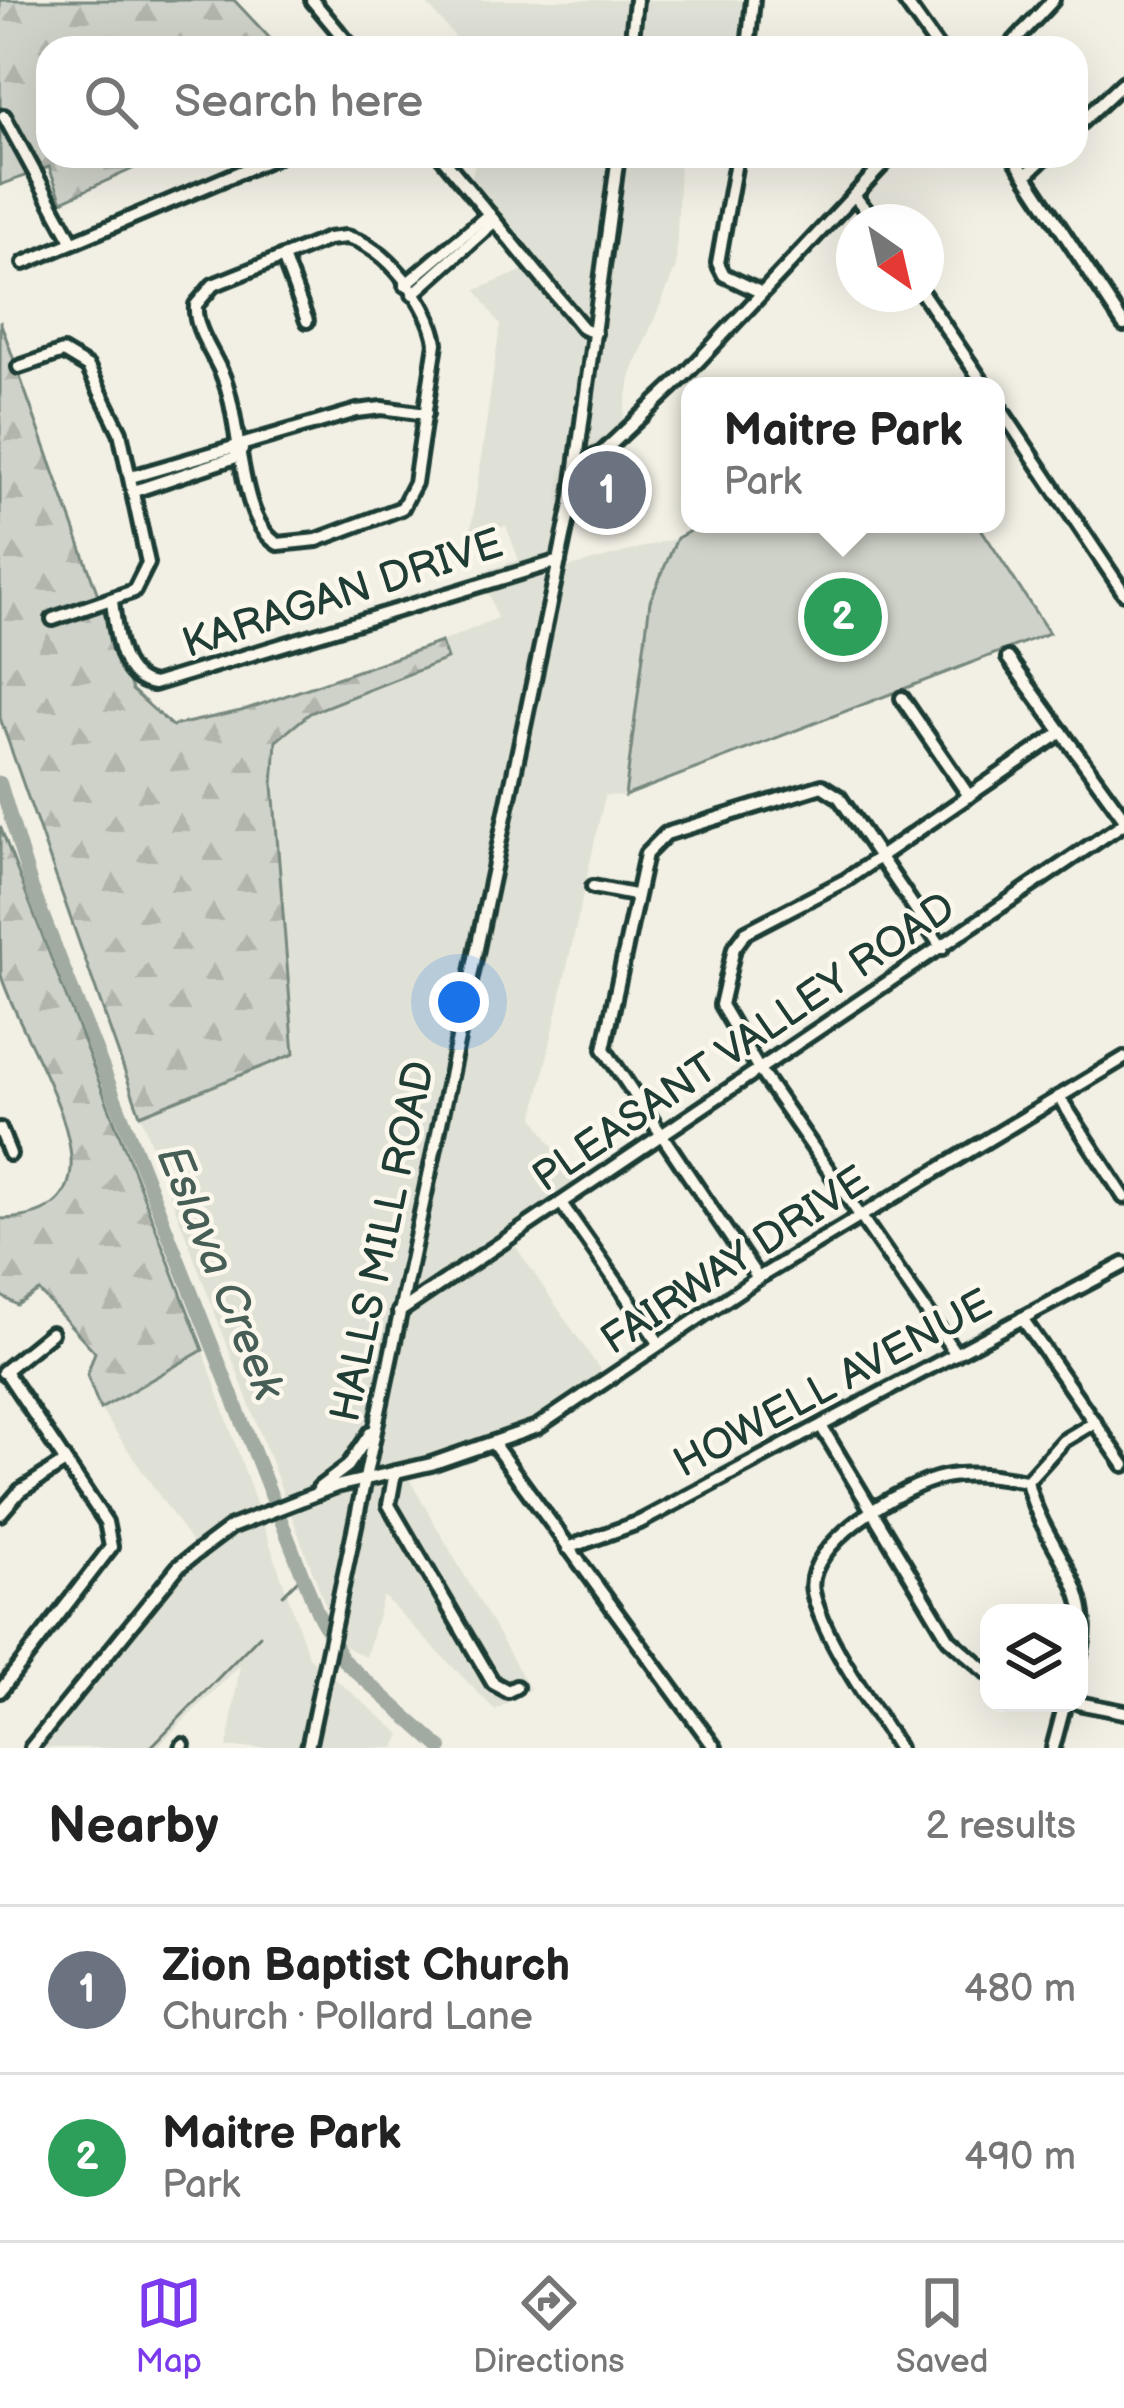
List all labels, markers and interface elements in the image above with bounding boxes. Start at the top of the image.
search box [36,36,1088,168]
icon: search [78,69,144,135]
text: Search here [174,75,423,130]
north arrow [836,204,944,312]
popup [681,377,1005,533]
text: Maitre Park [723,404,963,459]
pin: 1 [568,445,646,535]
text: Park [723,459,802,506]
street label: KARAGAN DRIVE [176,519,509,670]
pin: 2 [804,572,882,662]
street label: PLEASANT VALLEY ROAD [523,882,965,1204]
your location [429,972,489,1032]
street label: HALLS MILL ROAD [320,1057,447,1426]
water label: Eslava Creek [144,1138,296,1410]
street label: FAIRWAY DRIVE [592,1156,879,1366]
street label: HOWELL AVENUE [665,1279,1001,1490]
map controls [980,1604,1088,1712]
button: layers [980,1604,1088,1712]
text: Nearby [48,1796,219,1857]
text: 2 results [925,1803,1076,1850]
text: Zion Baptist Church [162,1939,570,1994]
text: 1 [79,1966,95,2013]
text: 480 m [964,1966,1076,2013]
text: Church · Pollard Lane [162,1994,533,2041]
text: Maitre Park [162,2107,401,2162]
text: 2 [75,2134,99,2181]
text: 490 m [964,2134,1076,2181]
text: Park [162,2162,240,2209]
tab: Map [136,2270,202,2382]
tab: Directions [473,2270,625,2382]
tab: Saved [896,2270,988,2382]

